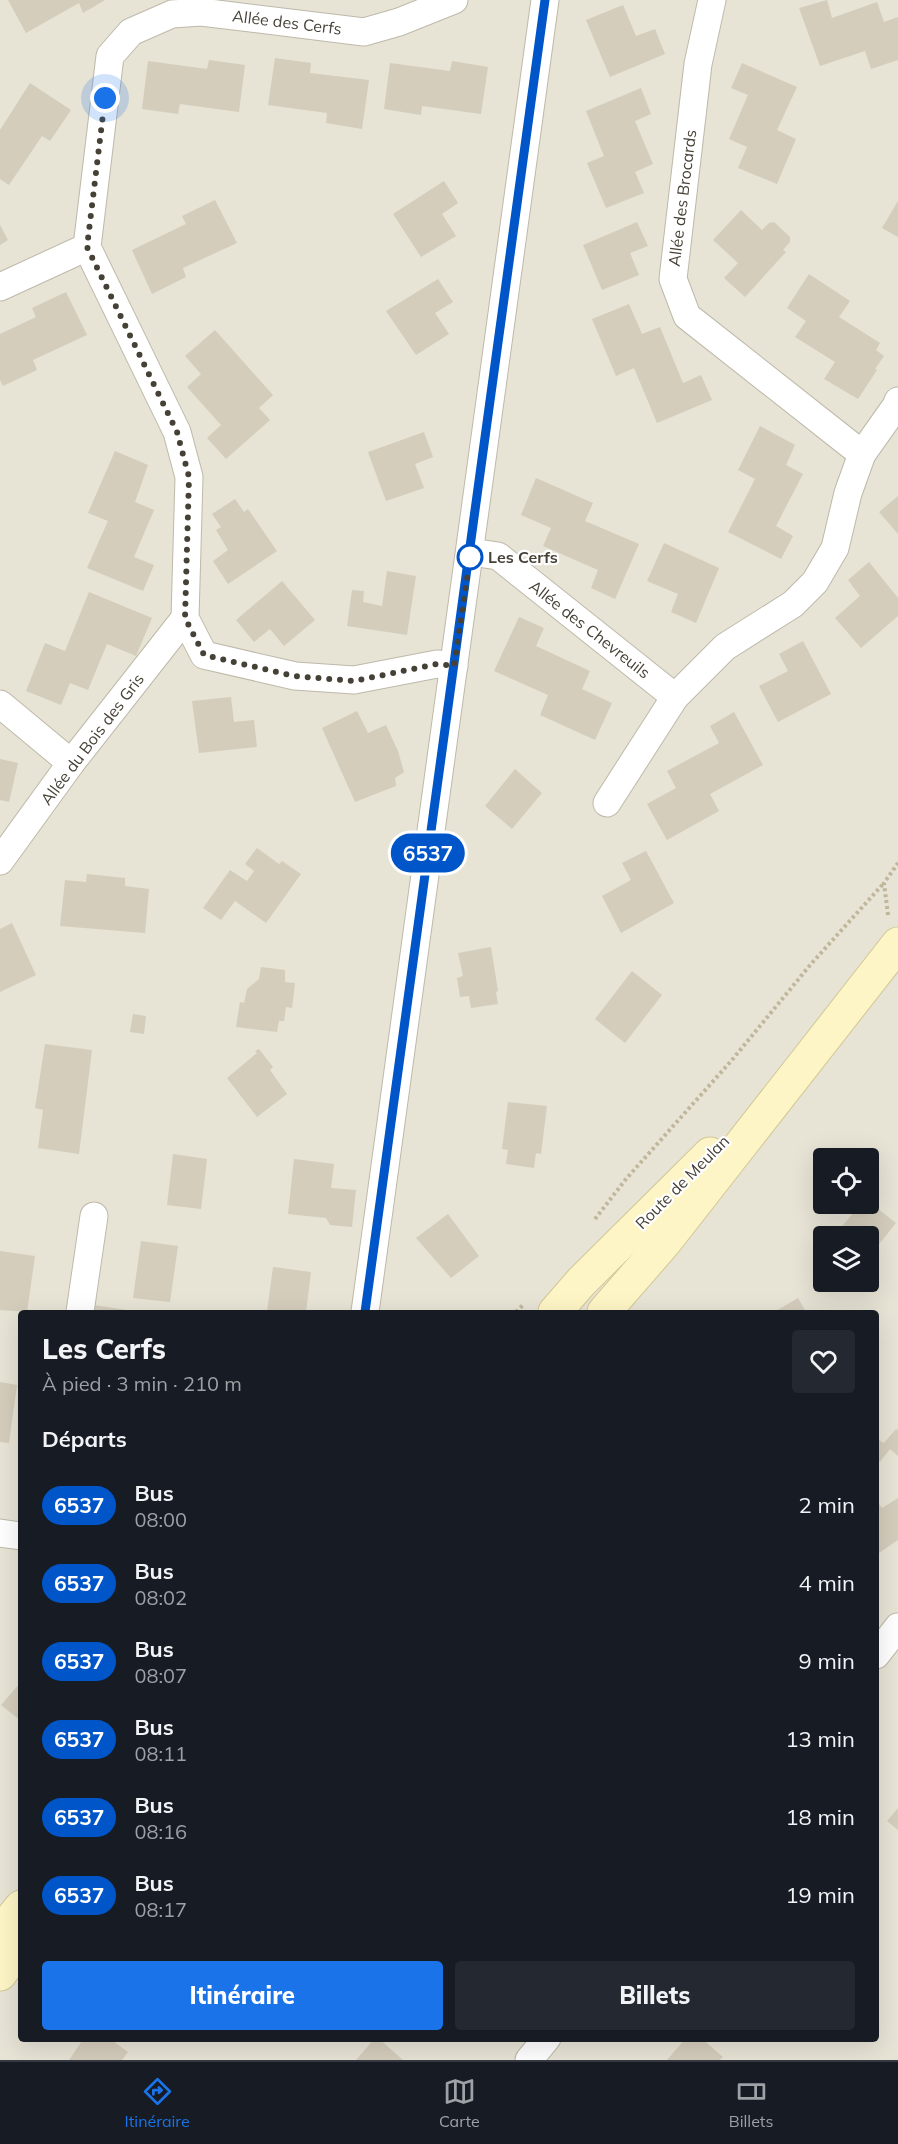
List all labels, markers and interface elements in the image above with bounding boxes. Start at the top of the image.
street label: Allée des Cerfs [231,5,343,39]
your location [90,83,120,113]
street label: Allée des Brocards [664,128,700,268]
marker: Les Cerfs [457,544,483,570]
place label: Les Cerfs [488,547,558,567]
street label: Allée des Chevreuils [526,576,655,682]
street label: Allée du Bois des Gris [36,669,148,809]
line badge: 6537 [386,834,470,872]
text: 6537 [403,840,453,866]
street label: Route de Meulan [631,1131,733,1233]
map controls [813,1148,879,1292]
button: locate [813,1148,879,1214]
button: layers [813,1226,879,1292]
button: heart [792,1330,855,1393]
text: Les Cerfs [42,1331,166,1366]
text: À pied · 3 min · 210 m [42,1371,242,1396]
text: Départs [42,1425,127,1453]
text: Bus [134,1479,174,1507]
text: 2 min [799,1491,855,1519]
text: 6537 [54,1492,104,1518]
text: 08:00 [134,1507,187,1532]
text: Bus [134,1557,174,1585]
text: 4 min [799,1569,855,1597]
text: 6537 [54,1570,104,1596]
text: 08:02 [134,1585,187,1610]
text: Bus [134,1635,174,1663]
text: 9 min [799,1647,855,1675]
text: 6537 [54,1648,104,1674]
text: 08:07 [134,1663,187,1688]
text: Bus [134,1713,174,1741]
text: 13 min [785,1725,855,1753]
text: 6537 [54,1726,104,1752]
text: 08:11 [134,1741,187,1766]
text: Bus [134,1791,174,1819]
text: 18 min [785,1803,855,1831]
text: 6537 [54,1804,104,1830]
text: 08:16 [134,1819,187,1844]
text: Bus [134,1869,174,1897]
text: 19 min [785,1881,855,1909]
text: 6537 [54,1882,104,1908]
text: 08:17 [134,1897,187,1922]
button: Itinéraire [42,1961,443,2030]
button: Billets [455,1961,855,2030]
tab: Itinéraire [125,2075,190,2131]
tab: Carte [439,2075,480,2131]
tab: Billets [729,2075,773,2131]

